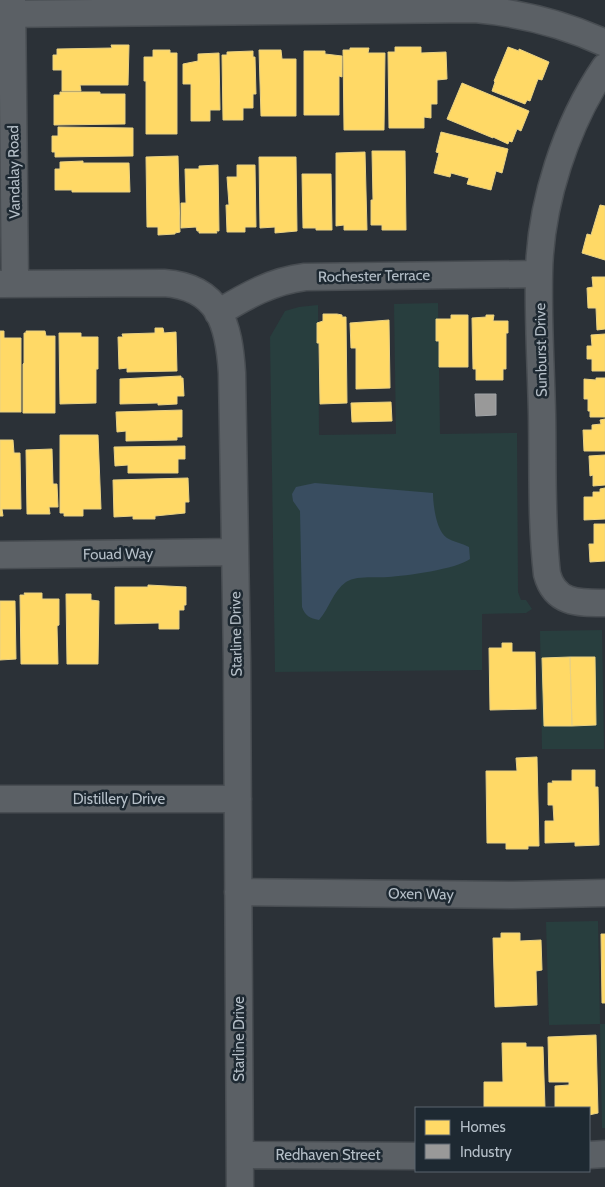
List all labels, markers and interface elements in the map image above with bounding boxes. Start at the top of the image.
street label: Vandalay Road [4,125,24,219]
street label: Rochester Terrace [318,266,431,286]
street label: Sunburst Drive [531,302,551,397]
street label: Fouad Way [83,544,154,564]
street label: Starline Drive [226,591,246,677]
street label: Distillery Drive [73,790,166,808]
street label: Oxen Way [388,884,454,904]
street label: Starline Drive [230,996,248,1082]
legend [415,1107,590,1172]
text: Homes [460,1118,506,1136]
text: Industry [460,1143,512,1161]
street label: Redhaven Street [275,1146,381,1164]

